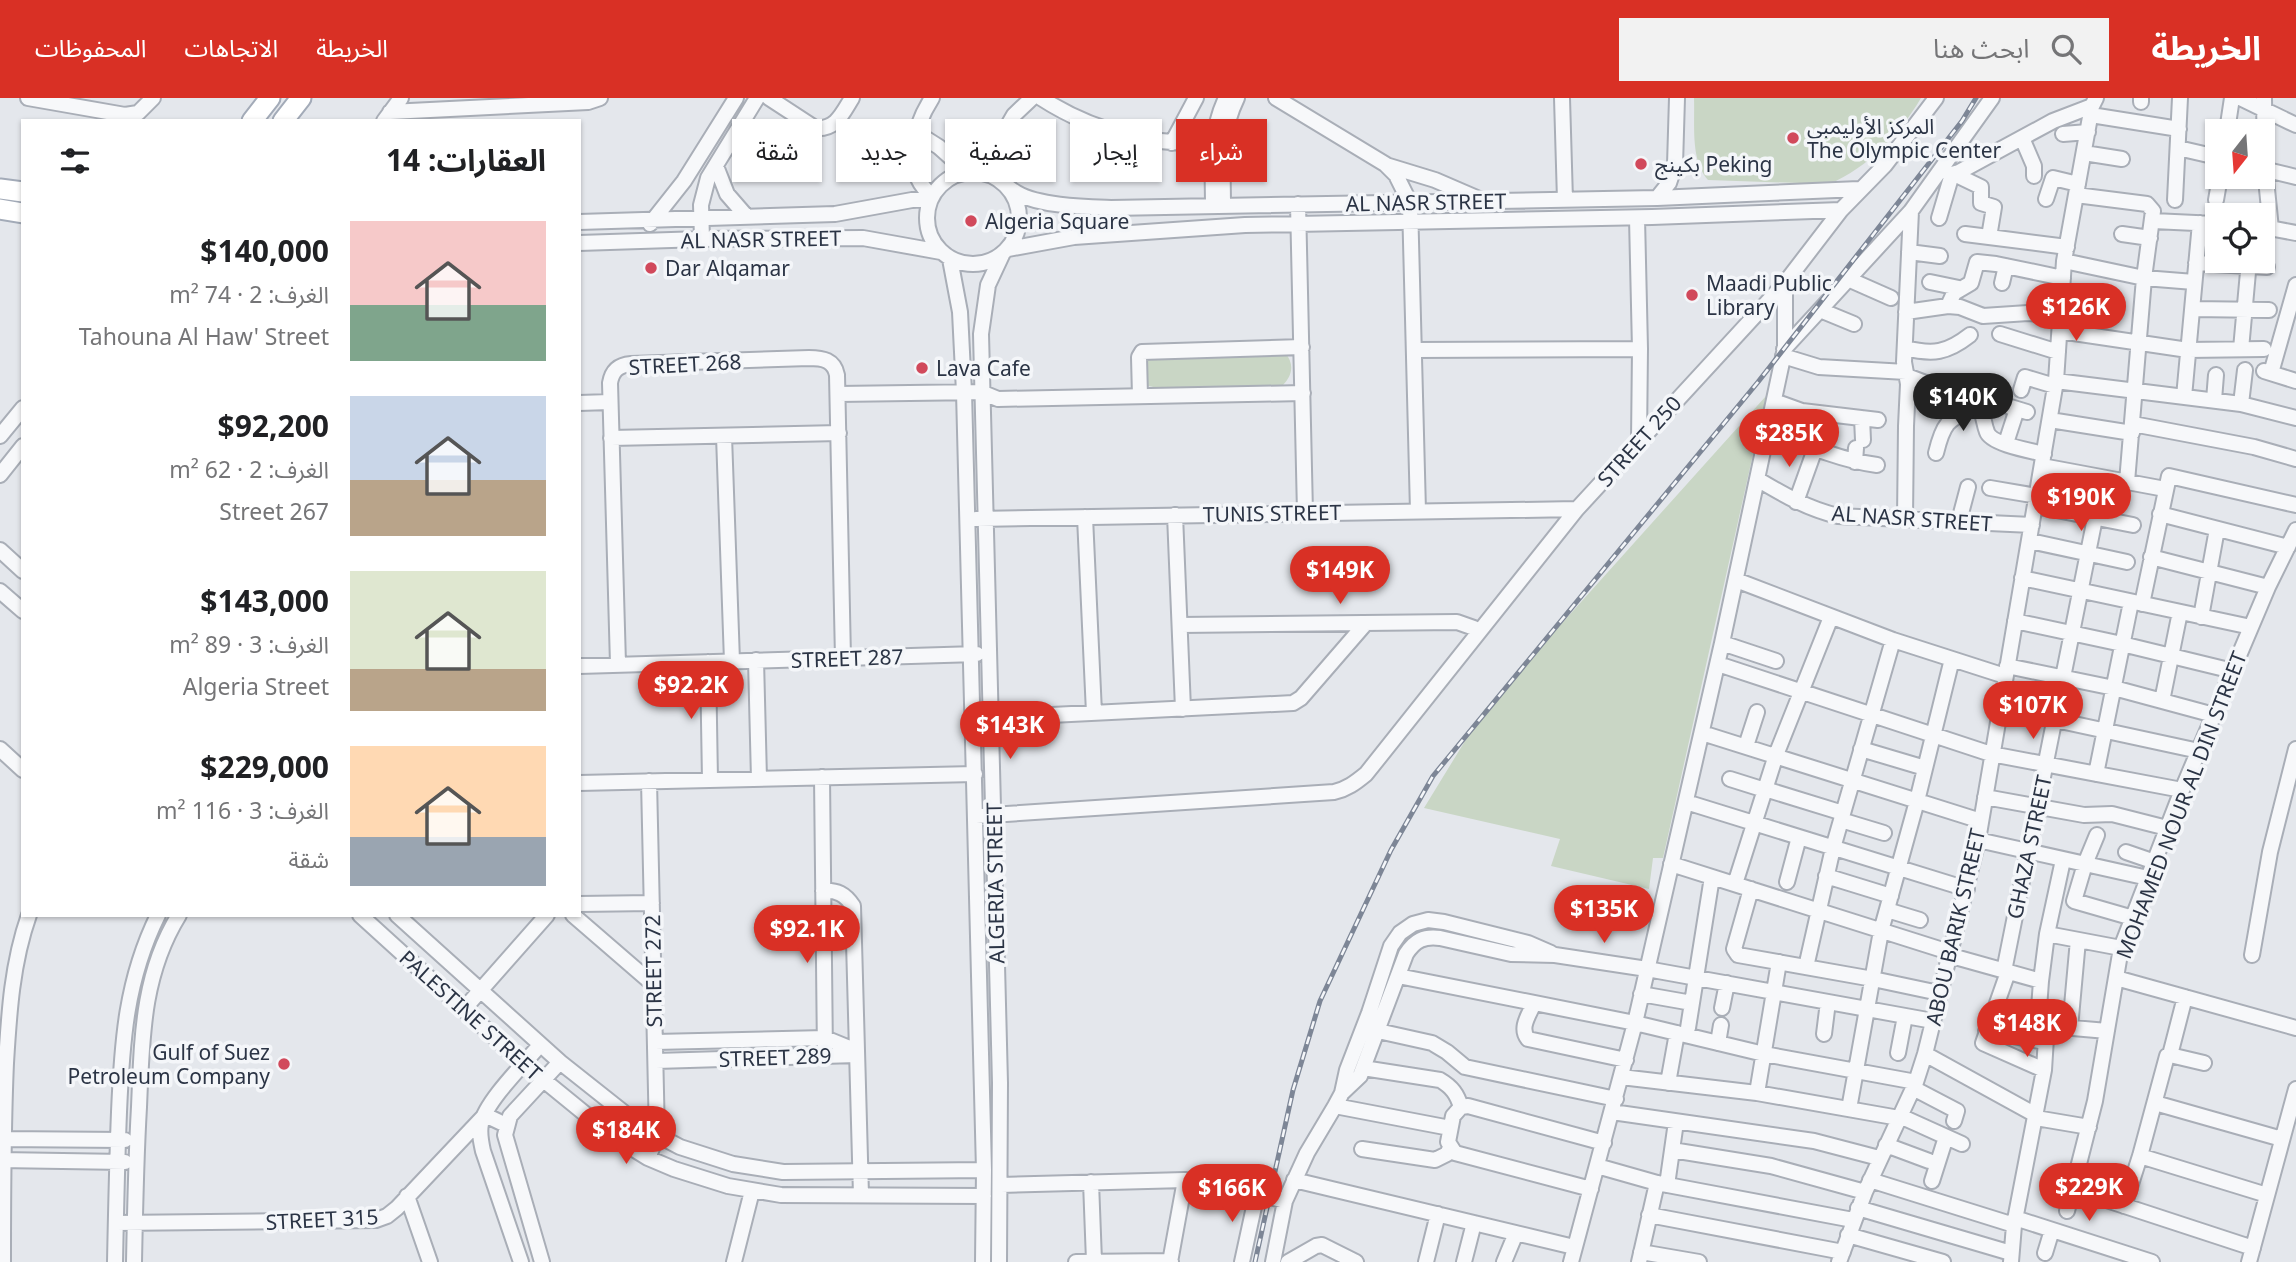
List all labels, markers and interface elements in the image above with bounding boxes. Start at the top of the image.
search box [1619,18,2109,81]
text: الخريطة [2151,25,2261,70]
text: ابحث هنا [1933,30,2029,66]
icon: search [2047,30,2085,68]
text: المحفوظات [35,31,146,64]
text: الاتجاهات [184,31,278,64]
text: الخريطة [316,31,388,64]
place label: المركز الأوليمبى The Olympic Center [1807,112,2002,164]
chip: شقة [732,119,822,182]
chip: جديد [836,119,931,182]
chip: تصفية [945,119,1056,182]
chip: إيجار [1070,119,1162,182]
chip: شراء [1176,119,1267,182]
north arrow [2205,119,2275,189]
map controls [2205,119,2275,273]
marker: المركز الأوليمبى The Olympic Center [1785,130,1801,146]
text: العقارات: 14 [386,139,546,180]
icon: filters [56,142,94,180]
place label: بكينج Peking [1655,150,1773,180]
marker: بكينج Peking [1633,156,1649,172]
street label: AL NASR STREET [1345,187,1507,217]
button: locate [2205,203,2275,273]
place label: Algeria Square [985,207,1129,235]
marker: Algeria Square [963,213,979,229]
street label: AL NASR STREET [680,224,842,254]
text: $140,000 [200,230,329,271]
icon: home [406,249,490,333]
place label: Dar Alqamar [665,254,790,282]
marker: Dar Alqamar [643,260,659,276]
place label: Maadi Public Library [1706,269,1832,321]
text: الغرف: 2 · 74 m² [169,278,329,310]
pin: $126K [2027,284,2125,343]
marker: Maadi Public Library [1684,287,1700,303]
text: $126K [2042,290,2110,322]
text: Tahouna Al Haw' Street [79,320,329,352]
street label: STREET 268 [628,347,742,381]
place label: Lava Cafe [936,354,1031,382]
marker: Lava Cafe [914,360,930,376]
pin: $140K [1914,374,2012,433]
text: $140K [1929,380,1997,412]
street label: STREET 250 [1591,390,1687,492]
text: $92,200 [217,405,329,446]
pin: $285K [1740,410,1838,469]
text: $285K [1755,416,1823,448]
icon: home [406,424,490,508]
text: الغرف: 2 · 62 m² [169,453,329,485]
pin: $190K [2032,474,2130,533]
text: $190K [2047,480,2115,512]
text: Street 267 [219,495,329,527]
street label: TUNIS STREET [1203,498,1342,528]
street label: AL NASR STREET [1831,498,1993,538]
pin: $149K [1291,546,1389,606]
text: $149K [1306,553,1374,585]
text: $143,000 [200,580,329,621]
icon: home [406,599,490,683]
text: الغرف: 3 · 89 m² [169,628,329,660]
street label: STREET 287 [790,642,904,674]
street label: MOHAMED NOUR AL DIN STREET [2109,647,2253,963]
pin: $92.2K [634,662,748,721]
text: $92.2K [654,668,728,700]
text: Algeria Street [183,670,329,702]
pin: $107K [1984,682,2082,741]
text: $107K [1999,688,2067,720]
pin: $143K [961,702,1059,761]
text: $143K [976,708,1044,740]
text: $229,000 [200,746,329,787]
street label: GHAZA STREET [2000,772,2058,922]
icon: home [406,774,490,858]
text: الغرف: 3 · 116 m² [156,794,329,826]
street label: ALGERIA STREET [980,802,1010,964]
street label: ABOU BARIK STREET [1919,825,1991,1028]
text: شقة [288,843,329,875]
pin: $135K [1555,886,1653,945]
text: $135K [1570,892,1638,924]
pin: $92.1K [750,906,864,965]
text: $92.1K [770,912,844,944]
street label: STREET 272 [638,914,668,1028]
street label: PALESTINE STREET [394,944,548,1087]
pin: $148K [1978,1000,2076,1059]
text: $148K [1993,1006,2061,1038]
place label: Gulf of Suez Petroleum Company [68,1038,270,1090]
street label: STREET 289 [718,1041,832,1073]
marker: Gulf of Suez Petroleum Company [276,1056,292,1072]
pin: $184K [577,1107,675,1166]
text: $184K [592,1113,660,1145]
pin: $166K [1183,1164,1281,1224]
pin: $229K [2040,1164,2138,1223]
text: $229K [2055,1170,2123,1202]
text: $166K [1198,1171,1266,1203]
street label: STREET 315 [265,1202,379,1236]

